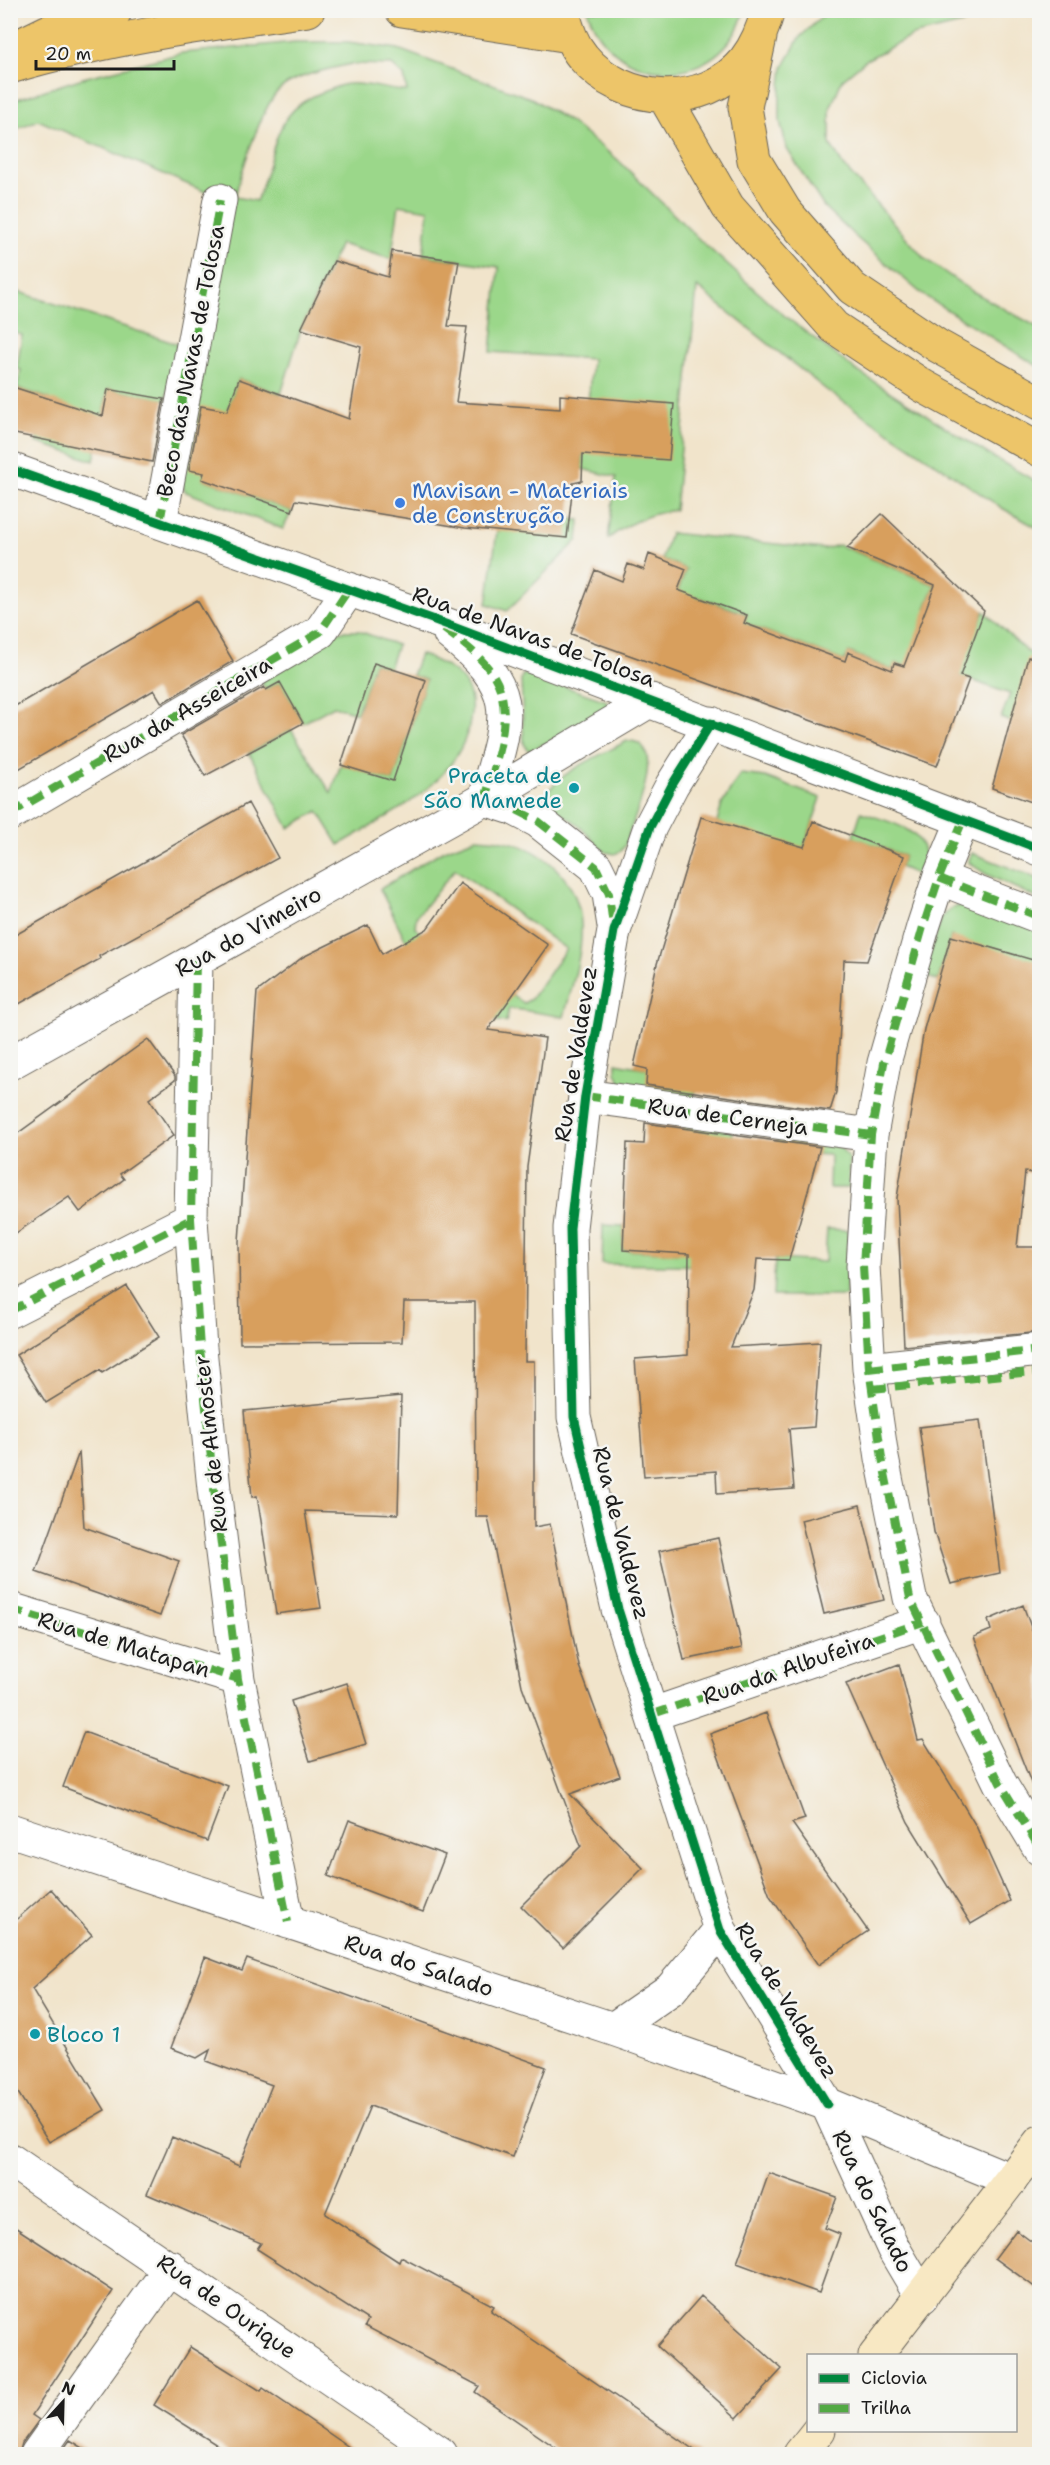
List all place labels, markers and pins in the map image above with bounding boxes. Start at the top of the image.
place label: Mavisan - Materiais de Construção [412,476,628,530]
marker: Mavisan - Materiais de Construção [393,496,407,510]
place label: Praceta de São Mamede [423,761,562,815]
marker: Praceta de São Mamede [567,781,581,795]
place label: Bloco 1 [47,2020,121,2049]
marker: Bloco 1 [28,2027,42,2041]

